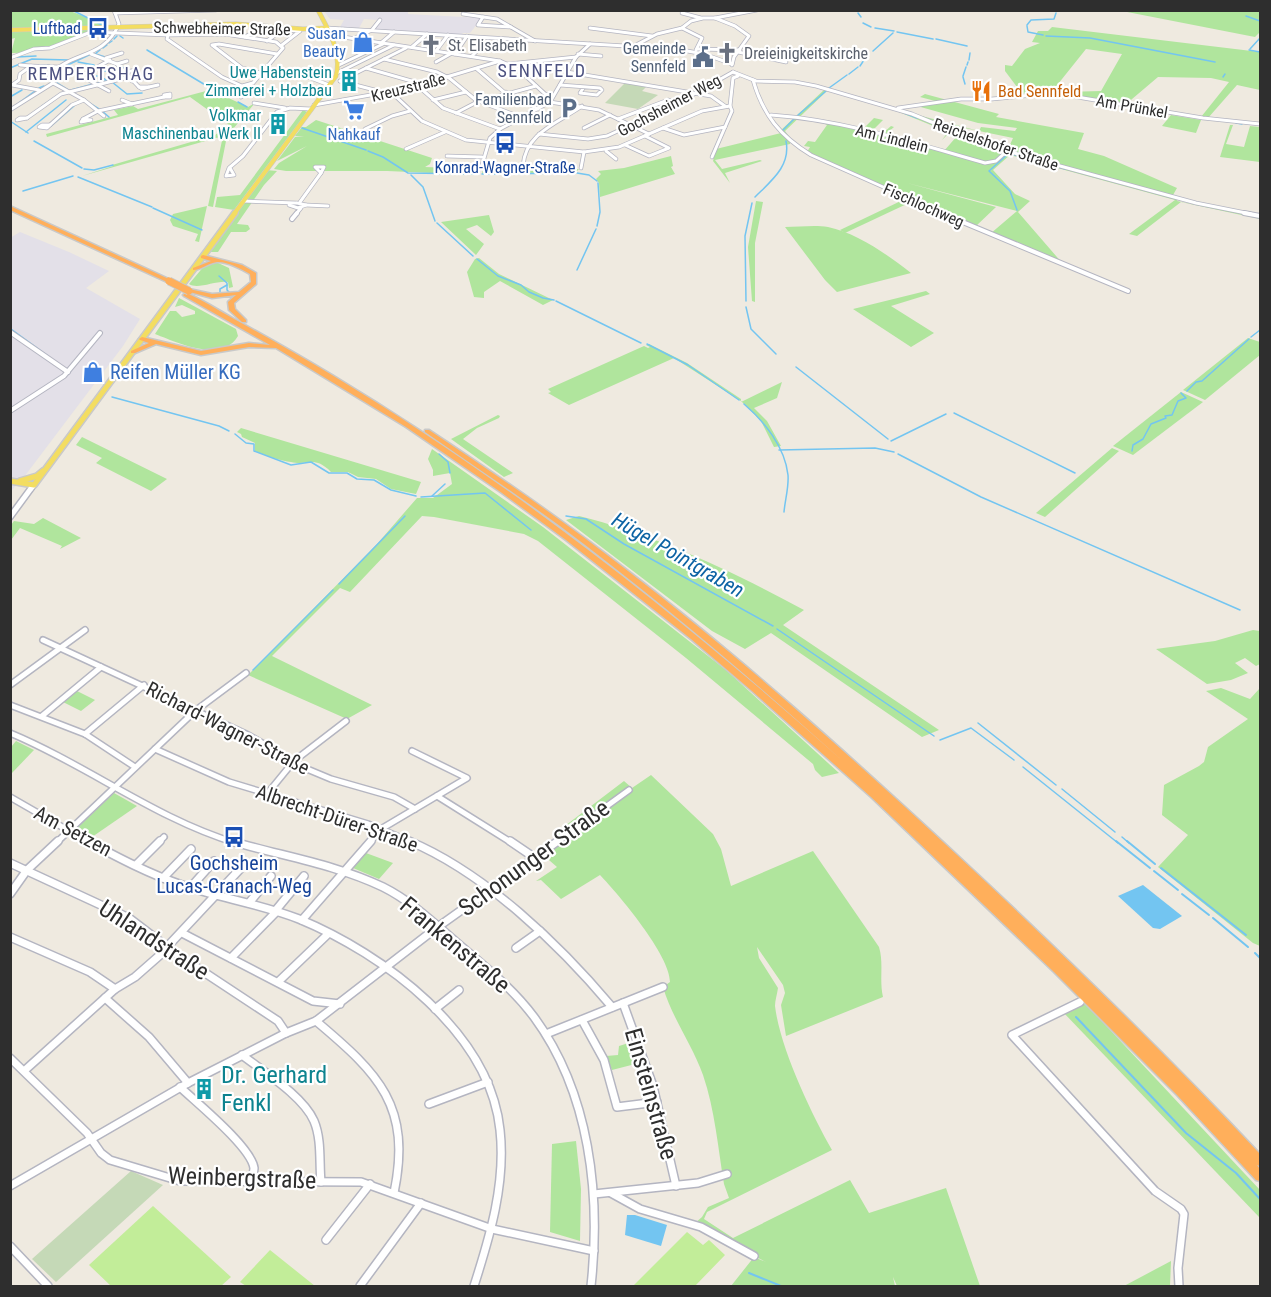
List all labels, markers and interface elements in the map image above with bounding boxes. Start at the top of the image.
bus stop icon: Luftbad [86,16,110,40]
street label: Schwebheimer Straße [153,18,291,39]
place label: Luftbad [33,19,81,38]
place label: Susan Beauty [303,24,346,61]
shop icon: Susan Beauty [351,30,375,54]
church icon: St. Elisabeth [419,33,443,57]
place label: St. Elisabeth [448,36,527,55]
place label: Gemeinde Sennfeld [623,39,686,76]
church icon: Dreieinigkeitskirche [715,41,739,65]
place label: Dreieinigkeitskirche [744,44,868,63]
public building icon: Gemeinde Sennfeld [691,45,715,69]
district label: SENNFELD [497,60,587,81]
district label: REMPERTSHAG [27,63,155,84]
place label: Uwe Habenstein Zimmerei + Holzbau [205,63,332,100]
building icon: Uwe Habenstein Zimmerei + Holzbau [337,69,361,93]
street label: Kreuzstraße [369,69,447,106]
street label: Gochsheimer Weg [614,70,724,141]
restaurant icon: Bad Sennfeld [969,79,993,103]
place label: Bad Sennfeld [998,82,1081,101]
place label: Familienbad Sennfeld [475,90,552,127]
street label: Am Prünkel [1095,91,1169,122]
parking icon: Familienbad Sennfeld [557,96,581,120]
supermarket icon: Nahkauf [342,98,366,122]
place label: Volkmar Maschinenbau Werk II [122,106,261,143]
building icon: Volkmar Maschinenbau Werk II [266,112,290,136]
street label: Reichelshofer Straße [931,114,1061,175]
street label: Am Lindlein [853,120,930,157]
place label: Nahkauf [328,125,380,144]
bus stop icon: Konrad-Wagner-Straße [493,131,517,155]
place label: Konrad-Wagner-Straße [434,158,576,177]
street label: Fischlochweg [880,179,967,232]
shop icon: Reifen Müller KG [81,360,105,384]
place label: Reifen Müller KG [110,360,241,384]
water label: Hügel Pointgraben [608,507,748,603]
street label: Richard-Wagner-Straße [142,676,314,780]
street label: Albrecht-Dürer-Straße [253,779,421,857]
street label: Schonunger Straße [453,794,615,922]
street label: Am Setzen [30,801,116,861]
bus stop icon: Gochsheim Lucas-Cranach-Weg [222,825,246,849]
place label: Gochsheim Lucas-Cranach-Weg [156,851,312,898]
street label: Frankenstraße [394,891,516,999]
street label: Uhlandstraße [94,894,214,986]
street label: Einsteinstraße [619,1025,683,1163]
place label: Dr. Gerhard Fenkl [221,1061,327,1117]
building icon: Dr. Gerhard Fenkl [192,1077,216,1101]
street label: Weinbergstraße [167,1161,317,1195]

